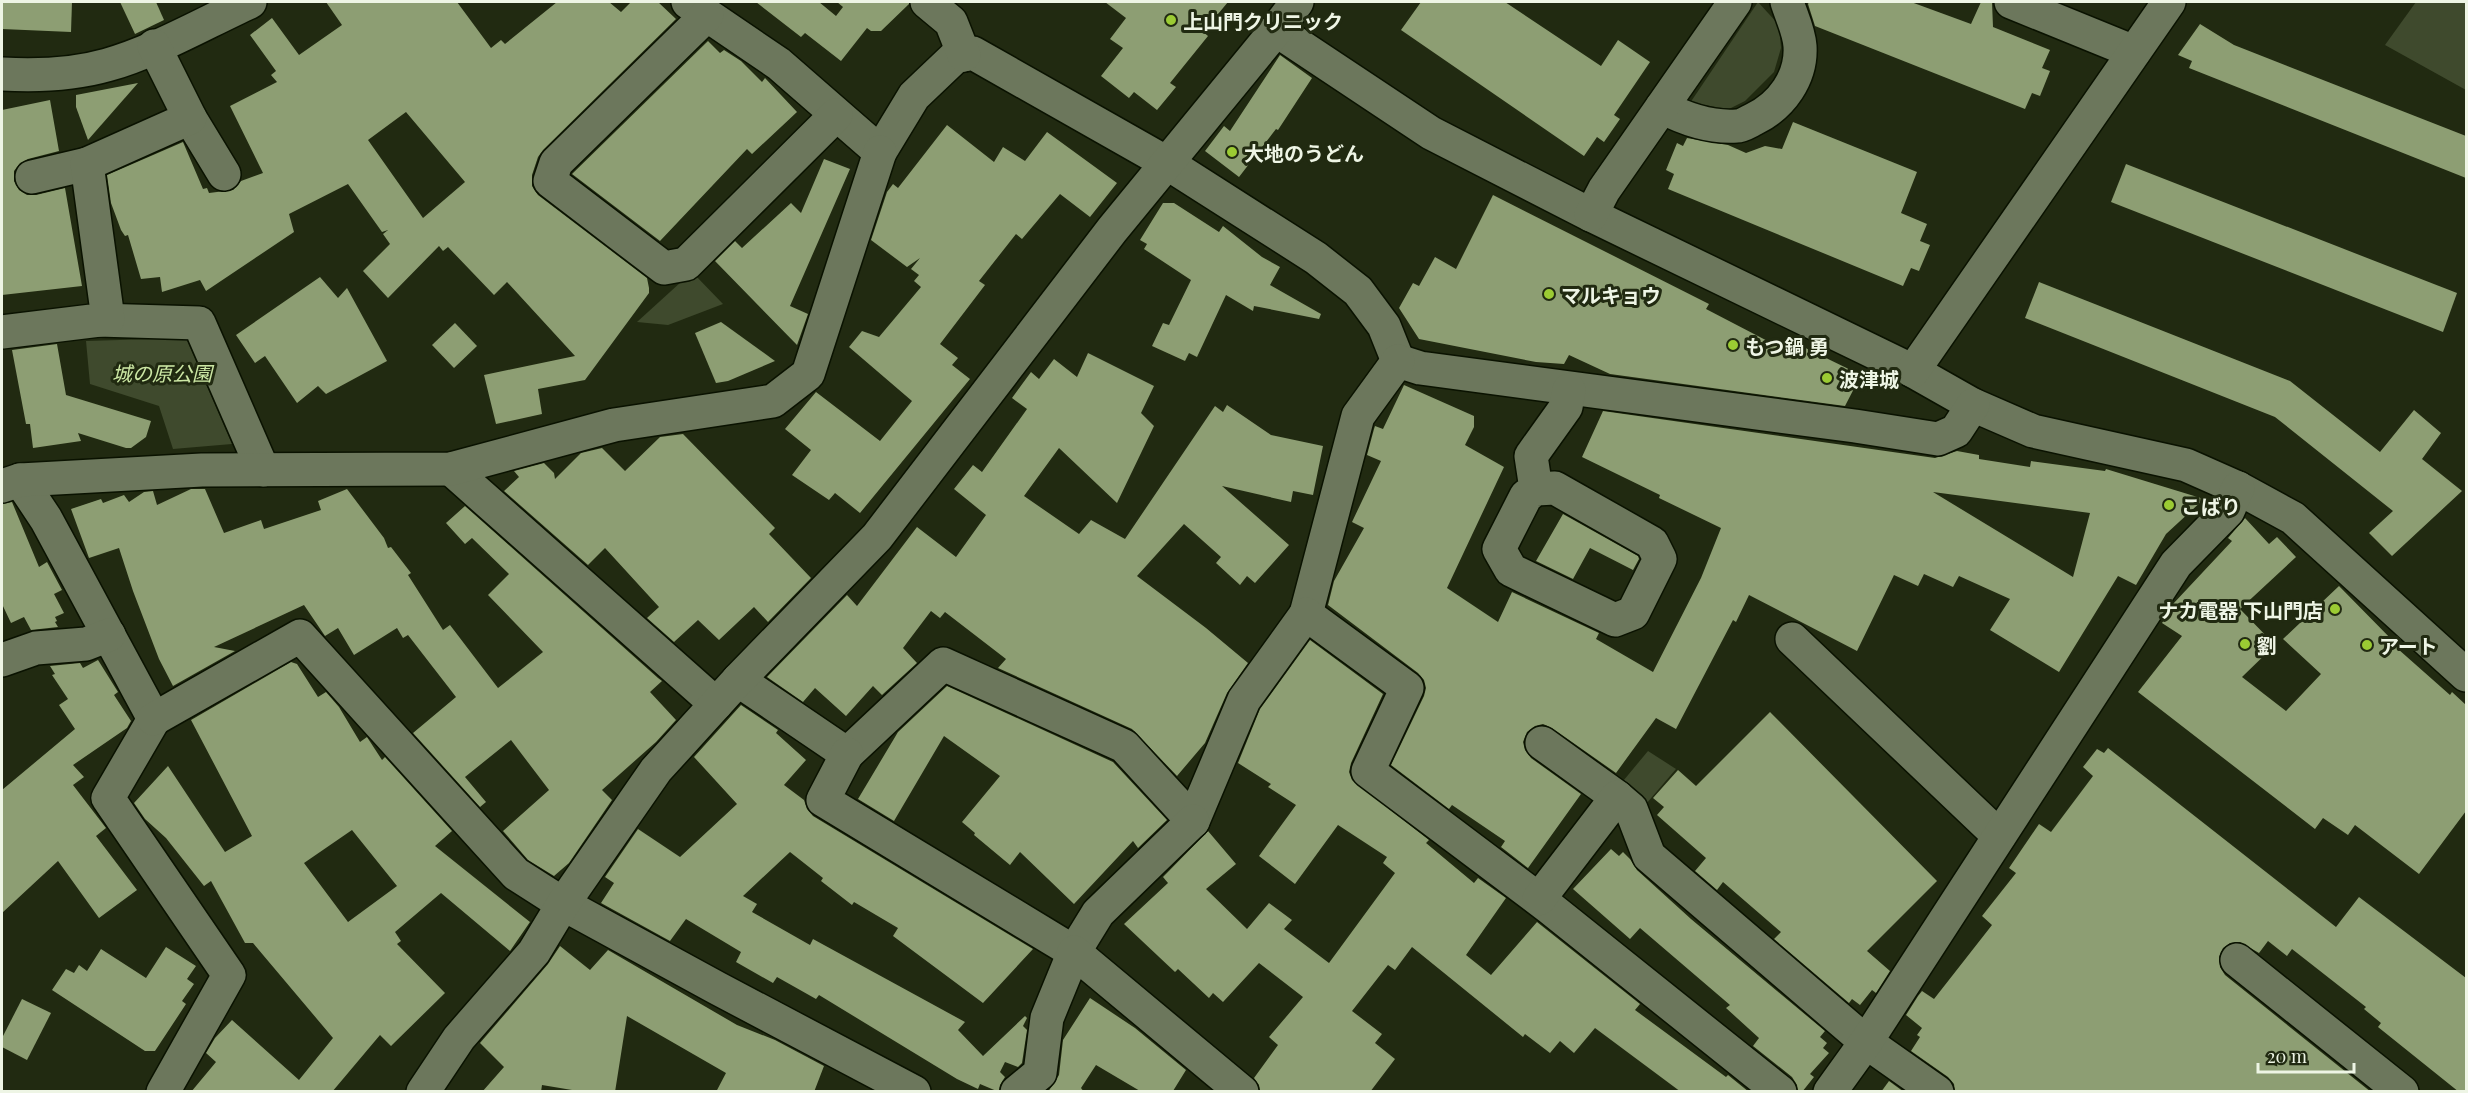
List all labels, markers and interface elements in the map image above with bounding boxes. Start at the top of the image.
place label: 上山門クリニック [1183,7,1343,34]
marker: 上山門クリニック [1164,13,1178,27]
place label: 大地のうどん [1244,139,1364,166]
marker: 大地のうどん [1225,145,1239,159]
place label: マルキョウ [1561,281,1661,308]
marker: マルキョウ [1542,287,1556,301]
place label: もつ鍋 勇 [1745,332,1829,359]
marker: もつ鍋 勇 [1726,338,1740,352]
park label: 城の原公園 [112,359,215,386]
place label: 波津城 [1839,365,1899,392]
marker: 波津城 [1820,371,1834,385]
place label: こばり [2181,492,2241,519]
marker: こばり [2162,498,2176,512]
place label: ナカ電器 下山門店 [2158,596,2323,623]
marker: ナカ電器 下山門店 [2328,602,2342,616]
place label: 劉 [2257,631,2277,658]
place label: アート [2379,632,2438,659]
marker: 劉 [2238,637,2252,651]
marker: アート [2360,638,2374,652]
scale bar [2258,1036,2354,1074]
text: 20 m [2267,1044,2307,1068]

